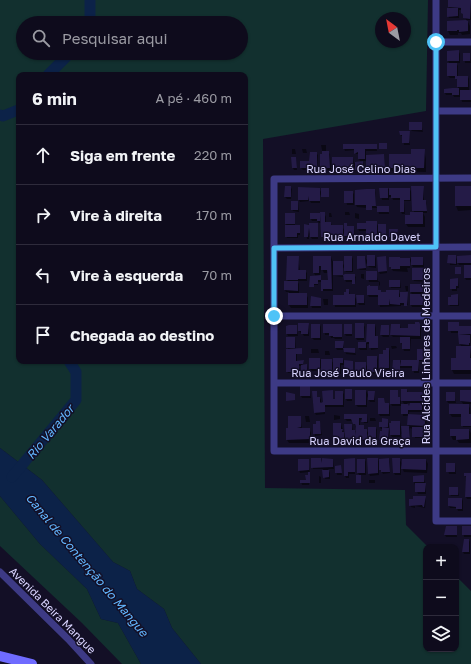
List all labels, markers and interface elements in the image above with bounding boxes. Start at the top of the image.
north arrow [375,12,411,48]
search box [16,16,248,60]
icon: search [30,27,52,49]
text: Pesquisar aqui [62,29,167,47]
route start [427,33,445,51]
text: 6 min [32,88,77,109]
text: A pé · 460 m [155,90,232,106]
icon: ahead [32,144,54,166]
text: Siga em frente [70,146,175,164]
text: 220 m [194,147,232,163]
street label: Rua José Celino Dias [306,162,416,175]
icon: right [32,204,54,226]
text: Vire à direita [70,206,162,224]
text: 170 m [196,207,232,223]
street label: Rua Arnaldo Davet [323,230,421,243]
icon: left [32,264,54,286]
text: Vire à esquerda [70,266,183,284]
text: 70 m [202,267,232,283]
street label: Rua Alcides Linhares de Medeiros [419,268,432,444]
route end [265,307,283,325]
icon: arrive [32,324,54,346]
text: Chegada ao destino [70,326,214,344]
street label: Rua José Paulo Vieira [291,366,405,379]
water label: Rio Varador [23,400,79,462]
street label: Rua David da Graça [309,434,411,447]
water label: Canal de Contenção do Mangue [23,490,152,640]
map controls [423,544,459,652]
button: + [423,544,459,580]
street label: Avenida Beira Mangue [7,564,99,656]
button: − [423,580,459,616]
button: layers [423,616,459,652]

